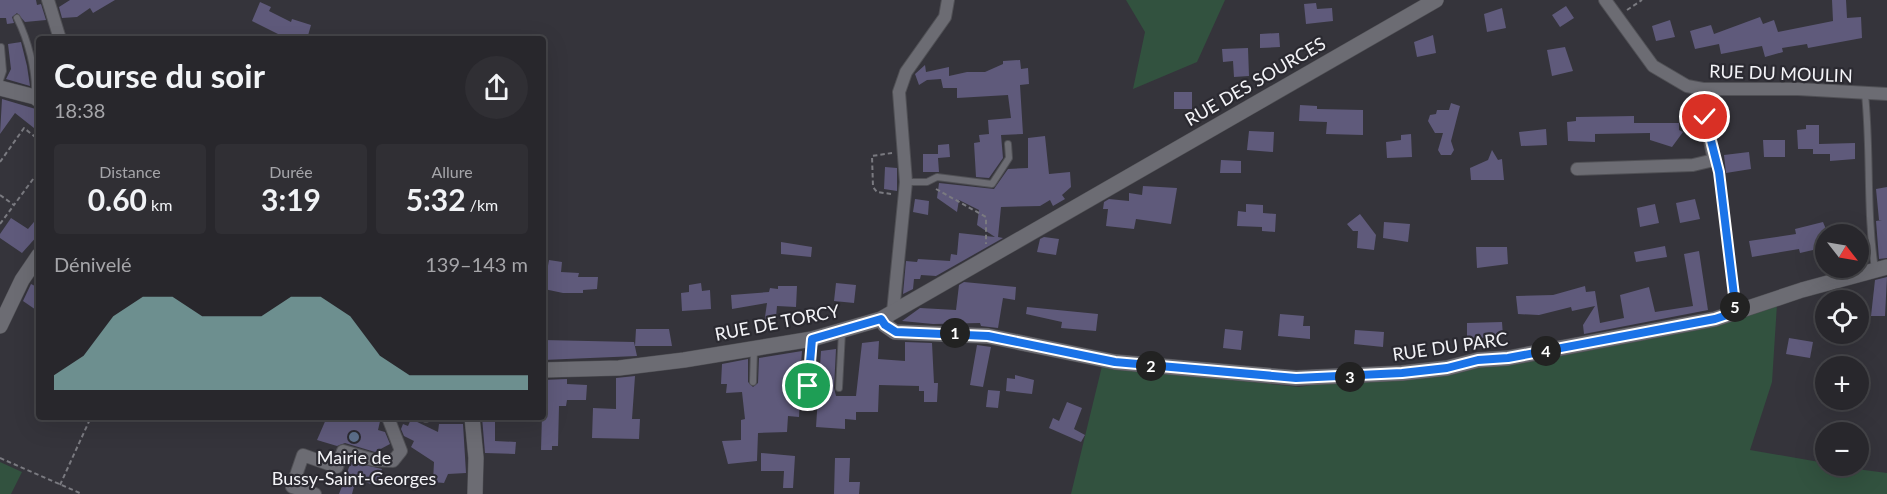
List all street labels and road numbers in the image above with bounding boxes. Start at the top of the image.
street label: RUE DES SOURCES [1181,32,1329,130]
street label: RUE DU MOULIN [1709,60,1853,86]
street label: RUE DE TORCY [713,299,842,345]
street label: RUE DU PARC [1391,327,1509,365]

